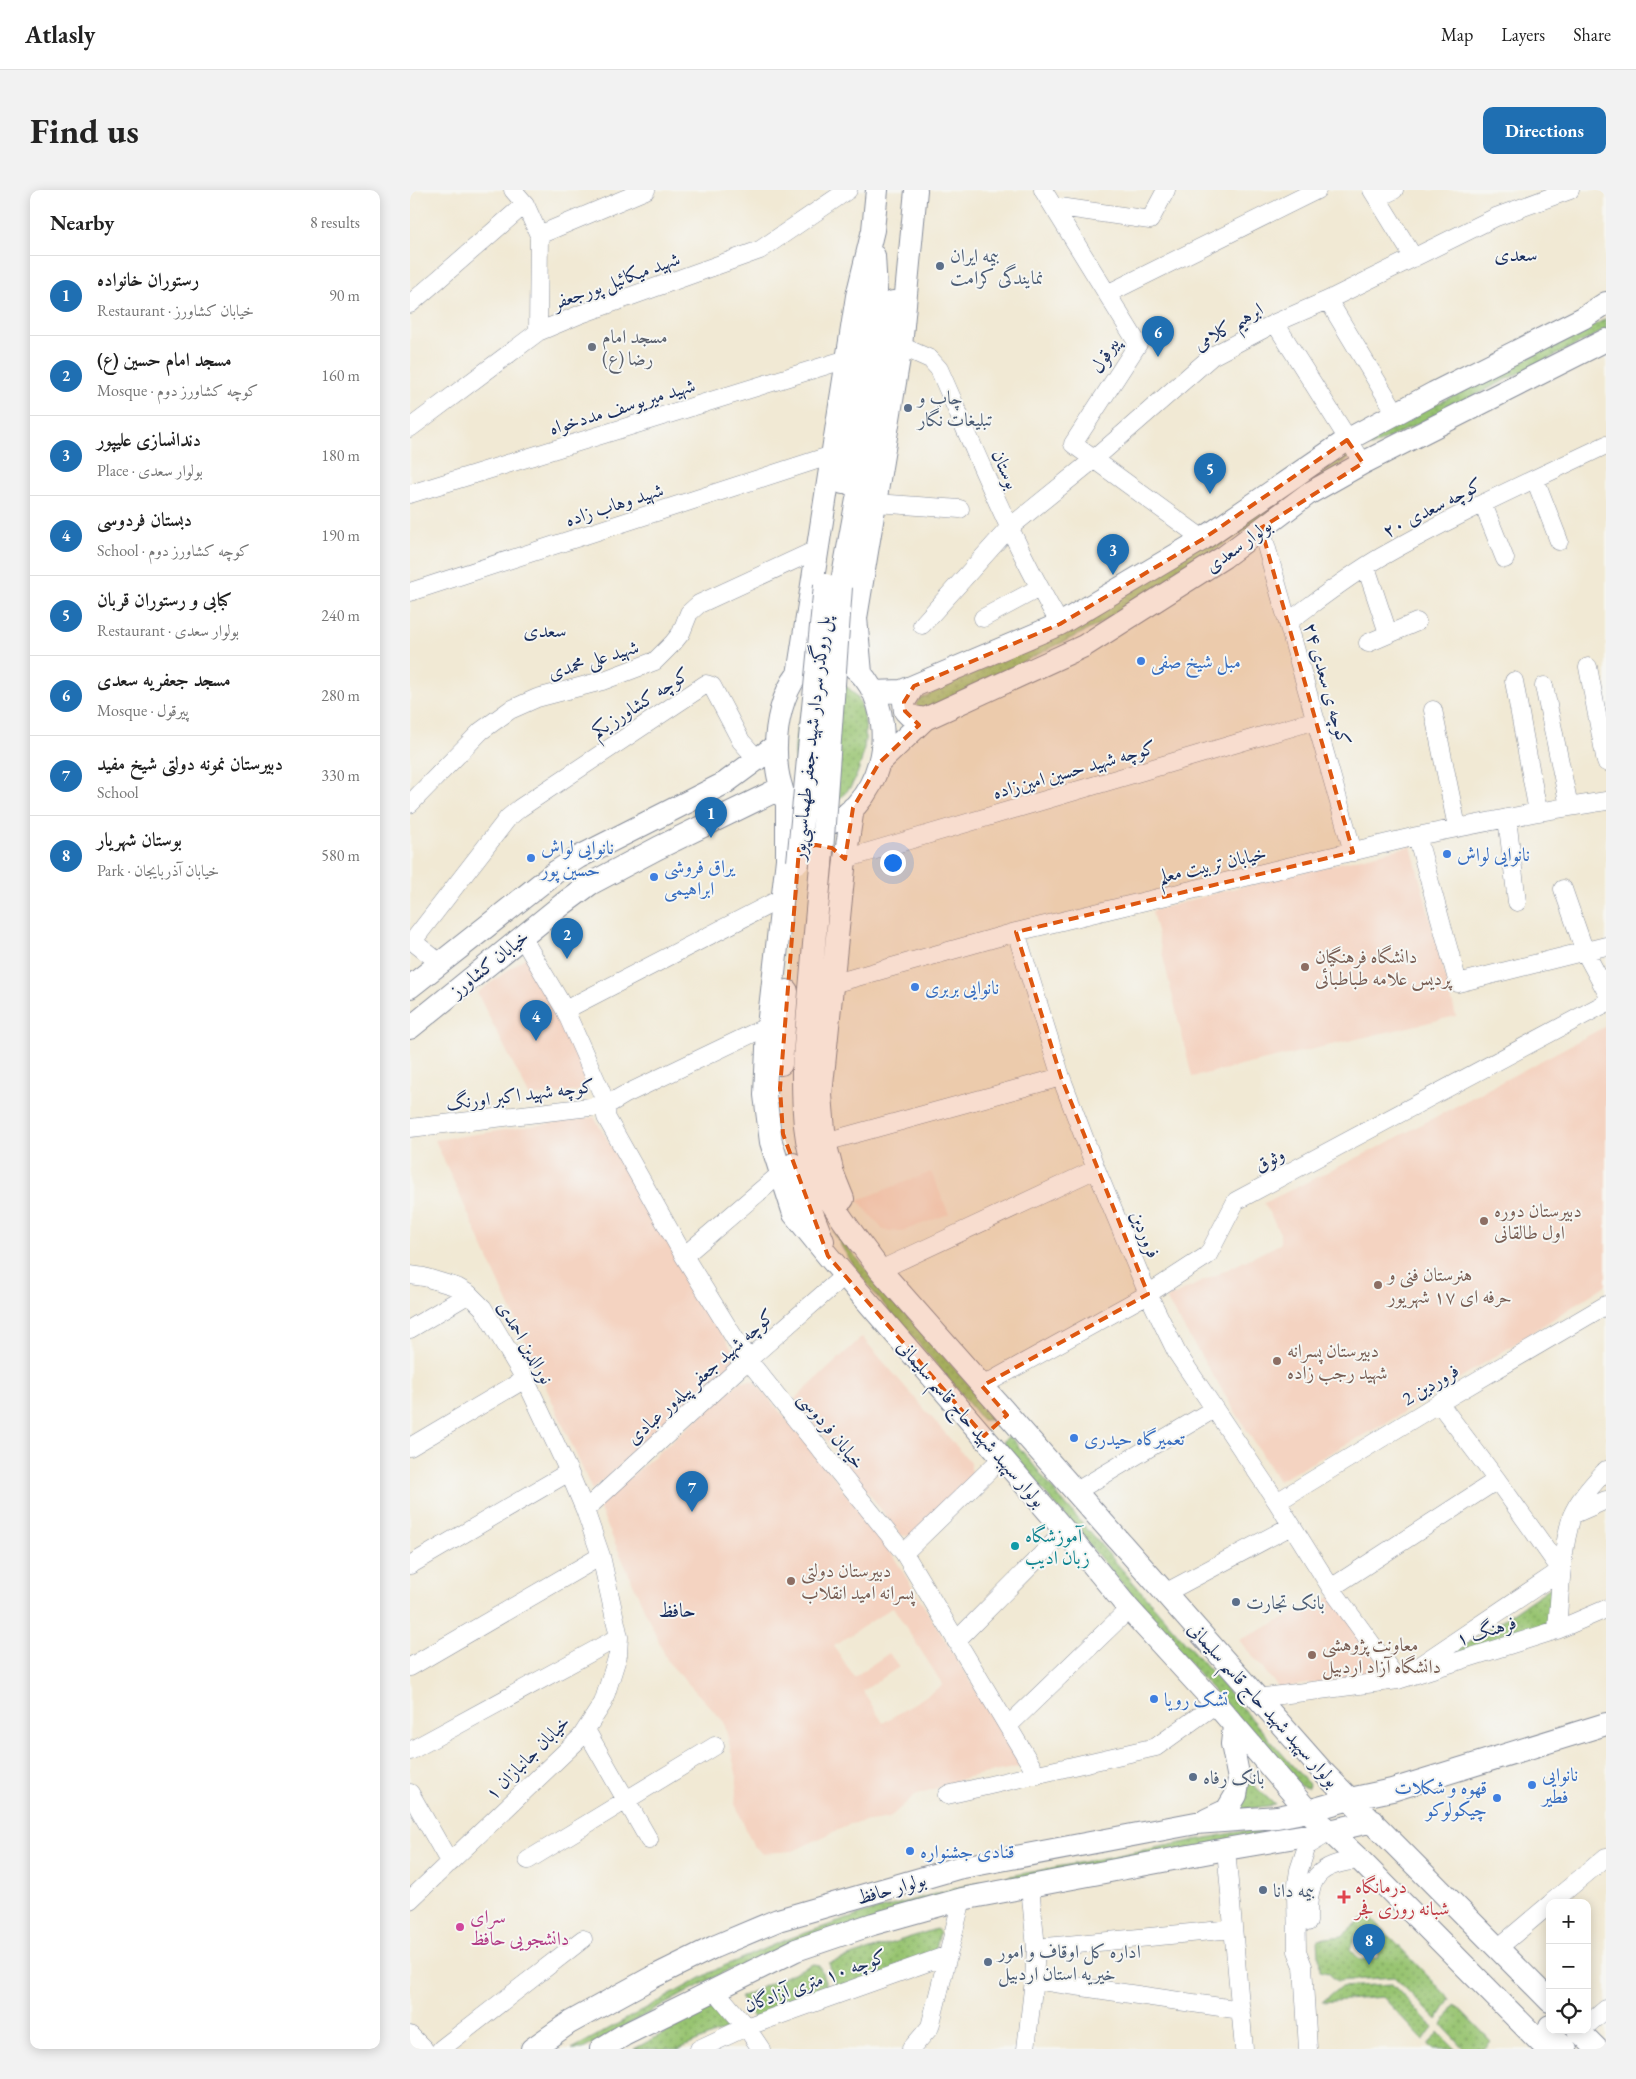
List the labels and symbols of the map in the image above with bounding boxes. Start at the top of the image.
district label: سعدی [1494,241,1538,267]
place label: بیمه ایران نمایندگی کرامت [950,243,1043,290]
street label: شهید میکائیل پورجعفر [547,246,684,317]
marker: بیمه ایران نمایندگی کرامت [934,260,946,272]
street label: ابرهیم کلامی [1189,297,1271,362]
pin: 6 [1142,316,1174,357]
place label: مسجد امام رضا (ع) [602,324,668,374]
street label: پیرقول [1084,331,1126,378]
marker: مسجد امام رضا (ع) [586,341,598,353]
street label: شهید میریوسف مددخواه [546,372,698,441]
place label: چاپ و تبلیغات نگار [916,385,993,432]
marker: چاپ و تبلیغات نگار [902,402,914,414]
street label: بوستان [986,445,1025,493]
pin: 5 [1194,453,1226,494]
street label: کوچه سعدی ۲۰ [1378,472,1487,544]
street label: شهید وهاب زاده [562,477,666,532]
street label: بولوار سعدی [1200,513,1277,578]
pin: 3 [1097,534,1129,575]
street label: پل روگذر سردار شهید جعفر طهماسبی‌پور [784,613,839,864]
district label: سعدی [523,617,567,643]
street label: کوچه ی سعدی ۲۴ [1297,620,1357,749]
street label: شهید علی محمدی [545,634,642,687]
place label: مبل شیخ صفی [1151,649,1241,679]
marker: مبل شیخ صفی [1135,655,1147,667]
street label: کوچه کشاورز یکم [586,661,697,748]
street label: کوچه شهید حسین امین‌زاده [989,734,1159,806]
pin: 1 [695,797,727,838]
place label: نانوایی لواش حسین پور [539,835,614,883]
street label: خیابان تربیت معلم [1156,840,1270,896]
place label: نانوایی لواش [1457,842,1530,868]
marker: نانوایی لواش [1441,848,1453,860]
your location [880,850,906,876]
marker: نانوایی لواش حسین پور [525,852,537,864]
place label: یراق فروشی ابراهیمی [664,854,736,902]
marker: یراق فروشی ابراهیمی [648,871,660,883]
pin: 2 [551,918,583,959]
street label: خیابان کشاورز [443,924,534,1004]
place label: دانشگاه فرهنگیان پردیس علامه طباطبائی [1315,944,1453,992]
marker: دانشگاه فرهنگیان پردیس علامه طباطبائی [1299,961,1311,973]
place label: نانوایی بربری [925,975,999,1001]
marker: نانوایی بربری [909,981,921,993]
pin: 4 [520,1000,552,1041]
street label: کوچه شهید اکبر اورنگ [444,1073,596,1117]
street label: وثوق [1250,1141,1289,1178]
place label: دبیرستان دوره اول طالقانی [1494,1198,1582,1245]
street label: فروردین [1125,1207,1166,1262]
marker: دبیرستان دوره اول طالقانی [1478,1215,1490,1227]
place label: هنرستان فنی و حرفه ای ۱۷ شهریور [1386,1262,1512,1309]
marker: هنرستان فنی و حرفه ای ۱۷ شهریور [1372,1279,1384,1291]
street label: نورالدین احمدی [492,1296,560,1389]
street label: کوچه شهید جعفر پیله‌ور عبادی [621,1303,780,1450]
street label: بولوار سپهبد شهید حاج قاسم سلیمانی [887,1334,1051,1517]
place label: دبیرستان پسرانه شهید رجب زاده [1287,1338,1388,1385]
marker: دبیرستان پسرانه شهید رجب زاده [1271,1355,1283,1367]
street label: فروردین 2 [1397,1358,1463,1411]
street label: خیابان فردوسی [792,1386,871,1475]
place label: تعمیرگاه حیدری [1084,1426,1185,1451]
marker: تعمیرگاه حیدری [1068,1432,1080,1444]
pin: 7 [676,1471,708,1512]
place label: آموزشگاه زبان ادیب [1025,1523,1090,1570]
marker: آموزشگاه زبان ادیب [1009,1540,1021,1552]
place label: دبیرستان دولتی پسرانه امید انقلاب [801,1558,916,1607]
marker: دبیرستان دولتی پسرانه امید انقلاب [785,1575,797,1587]
place label: بانک تجارت [1246,1590,1325,1615]
marker: بانک تجارت [1230,1596,1242,1608]
district label: حافظ [658,1597,696,1623]
street label: فرهنگ ۱ [1453,1609,1519,1651]
street label: بولوار سپهبد شهید حاج قاسم سلیمانی [1177,1616,1345,1797]
place label: معاونت پژوهشی دانشگاه آزاد اردبیل [1322,1632,1441,1680]
marker: معاونت پژوهشی دانشگاه آزاد اردبیل [1306,1649,1318,1661]
place label: تشک رویا [1164,1687,1228,1712]
marker: تشک رویا [1148,1693,1160,1705]
street label: خیابان جانبازان ۱ [480,1710,575,1805]
place label: نانوایی فطیر [1540,1762,1578,1809]
place label: بانک رفاه [1203,1765,1264,1790]
marker: بانک رفاه [1187,1771,1199,1783]
place label: قهوه و شکلات چیکولوکو [1394,1775,1487,1822]
marker: نانوایی فطیر [1526,1779,1538,1791]
marker: قهوه و شکلات چیکولوکو [1491,1792,1503,1804]
place label: قنادی جشنواره [920,1839,1015,1864]
marker: قنادی جشنواره [904,1845,916,1857]
street label: بولوار حافظ [853,1867,929,1910]
place label: درمانگاه شبانه روزی فجر [1353,1874,1449,1921]
place label: بیمه دانا [1273,1878,1314,1903]
marker: بیمه دانا [1257,1884,1269,1896]
marker: درمانگاه شبانه روزی فجر [1337,1890,1351,1904]
place label: سرای دانشجویی حافظ [470,1904,569,1952]
marker: سرای دانشجویی حافظ [454,1921,466,1933]
pin: 8 [1353,1924,1385,1965]
place label: اداره کل اوقاف و امور خیریه استان اردبیل [996,1939,1141,1987]
street label: کوچه ۱۰ متری آزادگان [740,1943,890,2019]
marker: اداره کل اوقاف و امور خیریه استان اردبیل [982,1956,994,1968]

